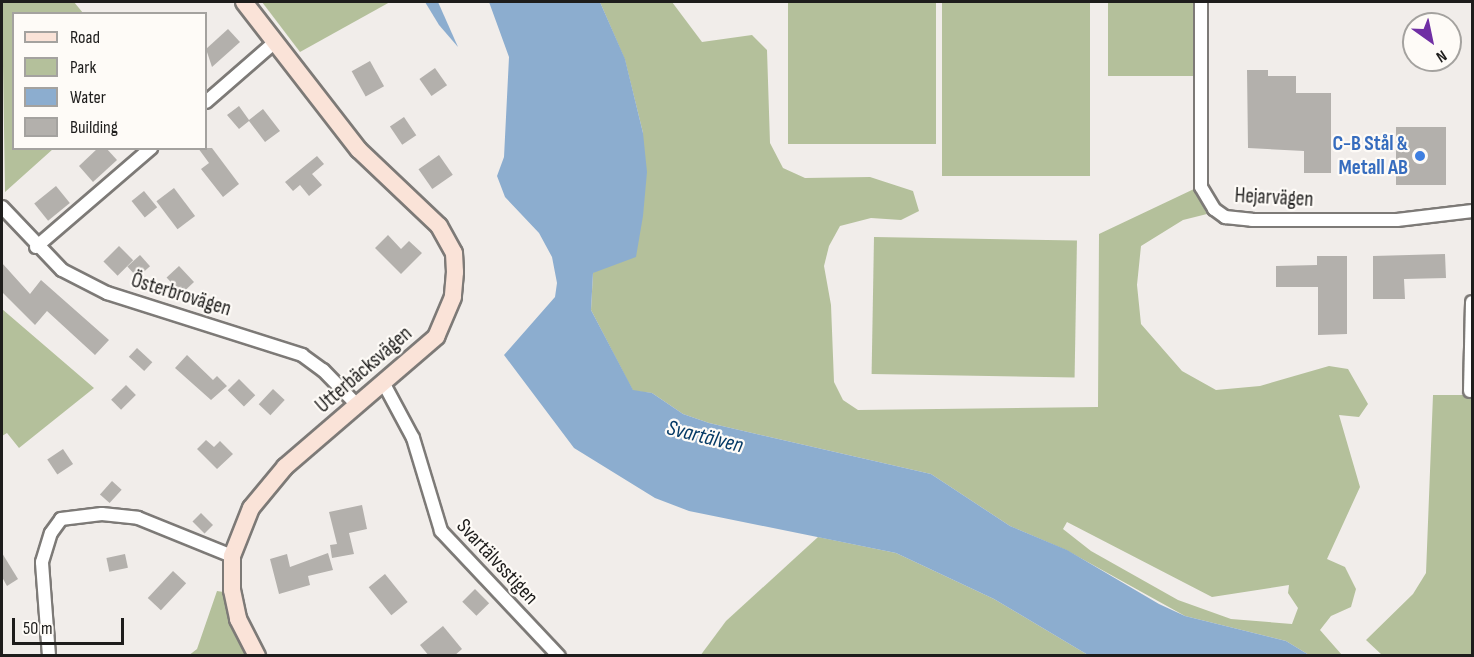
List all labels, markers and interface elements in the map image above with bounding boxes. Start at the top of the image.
legend [12,12,207,150]
north arrow [1402,12,1462,72]
text: Road [70,27,100,48]
text: N [1432,46,1450,66]
text: Park [70,57,96,78]
text: Water [70,87,106,108]
text: Building [70,117,118,138]
place label: C-B Stål & Metall AB [1332,131,1408,181]
marker: C-B Stål & Metall AB [1413,149,1427,163]
street label: Hejarvägen [1234,183,1314,213]
street label: Österbrovägen [128,268,234,322]
street label: Utterbäcksvägen [311,321,417,419]
water label: Svartälven [664,415,746,459]
street label: Svartälvsstigen [451,514,543,610]
scale bar [15,606,128,644]
text: 50 m [23,618,53,639]

